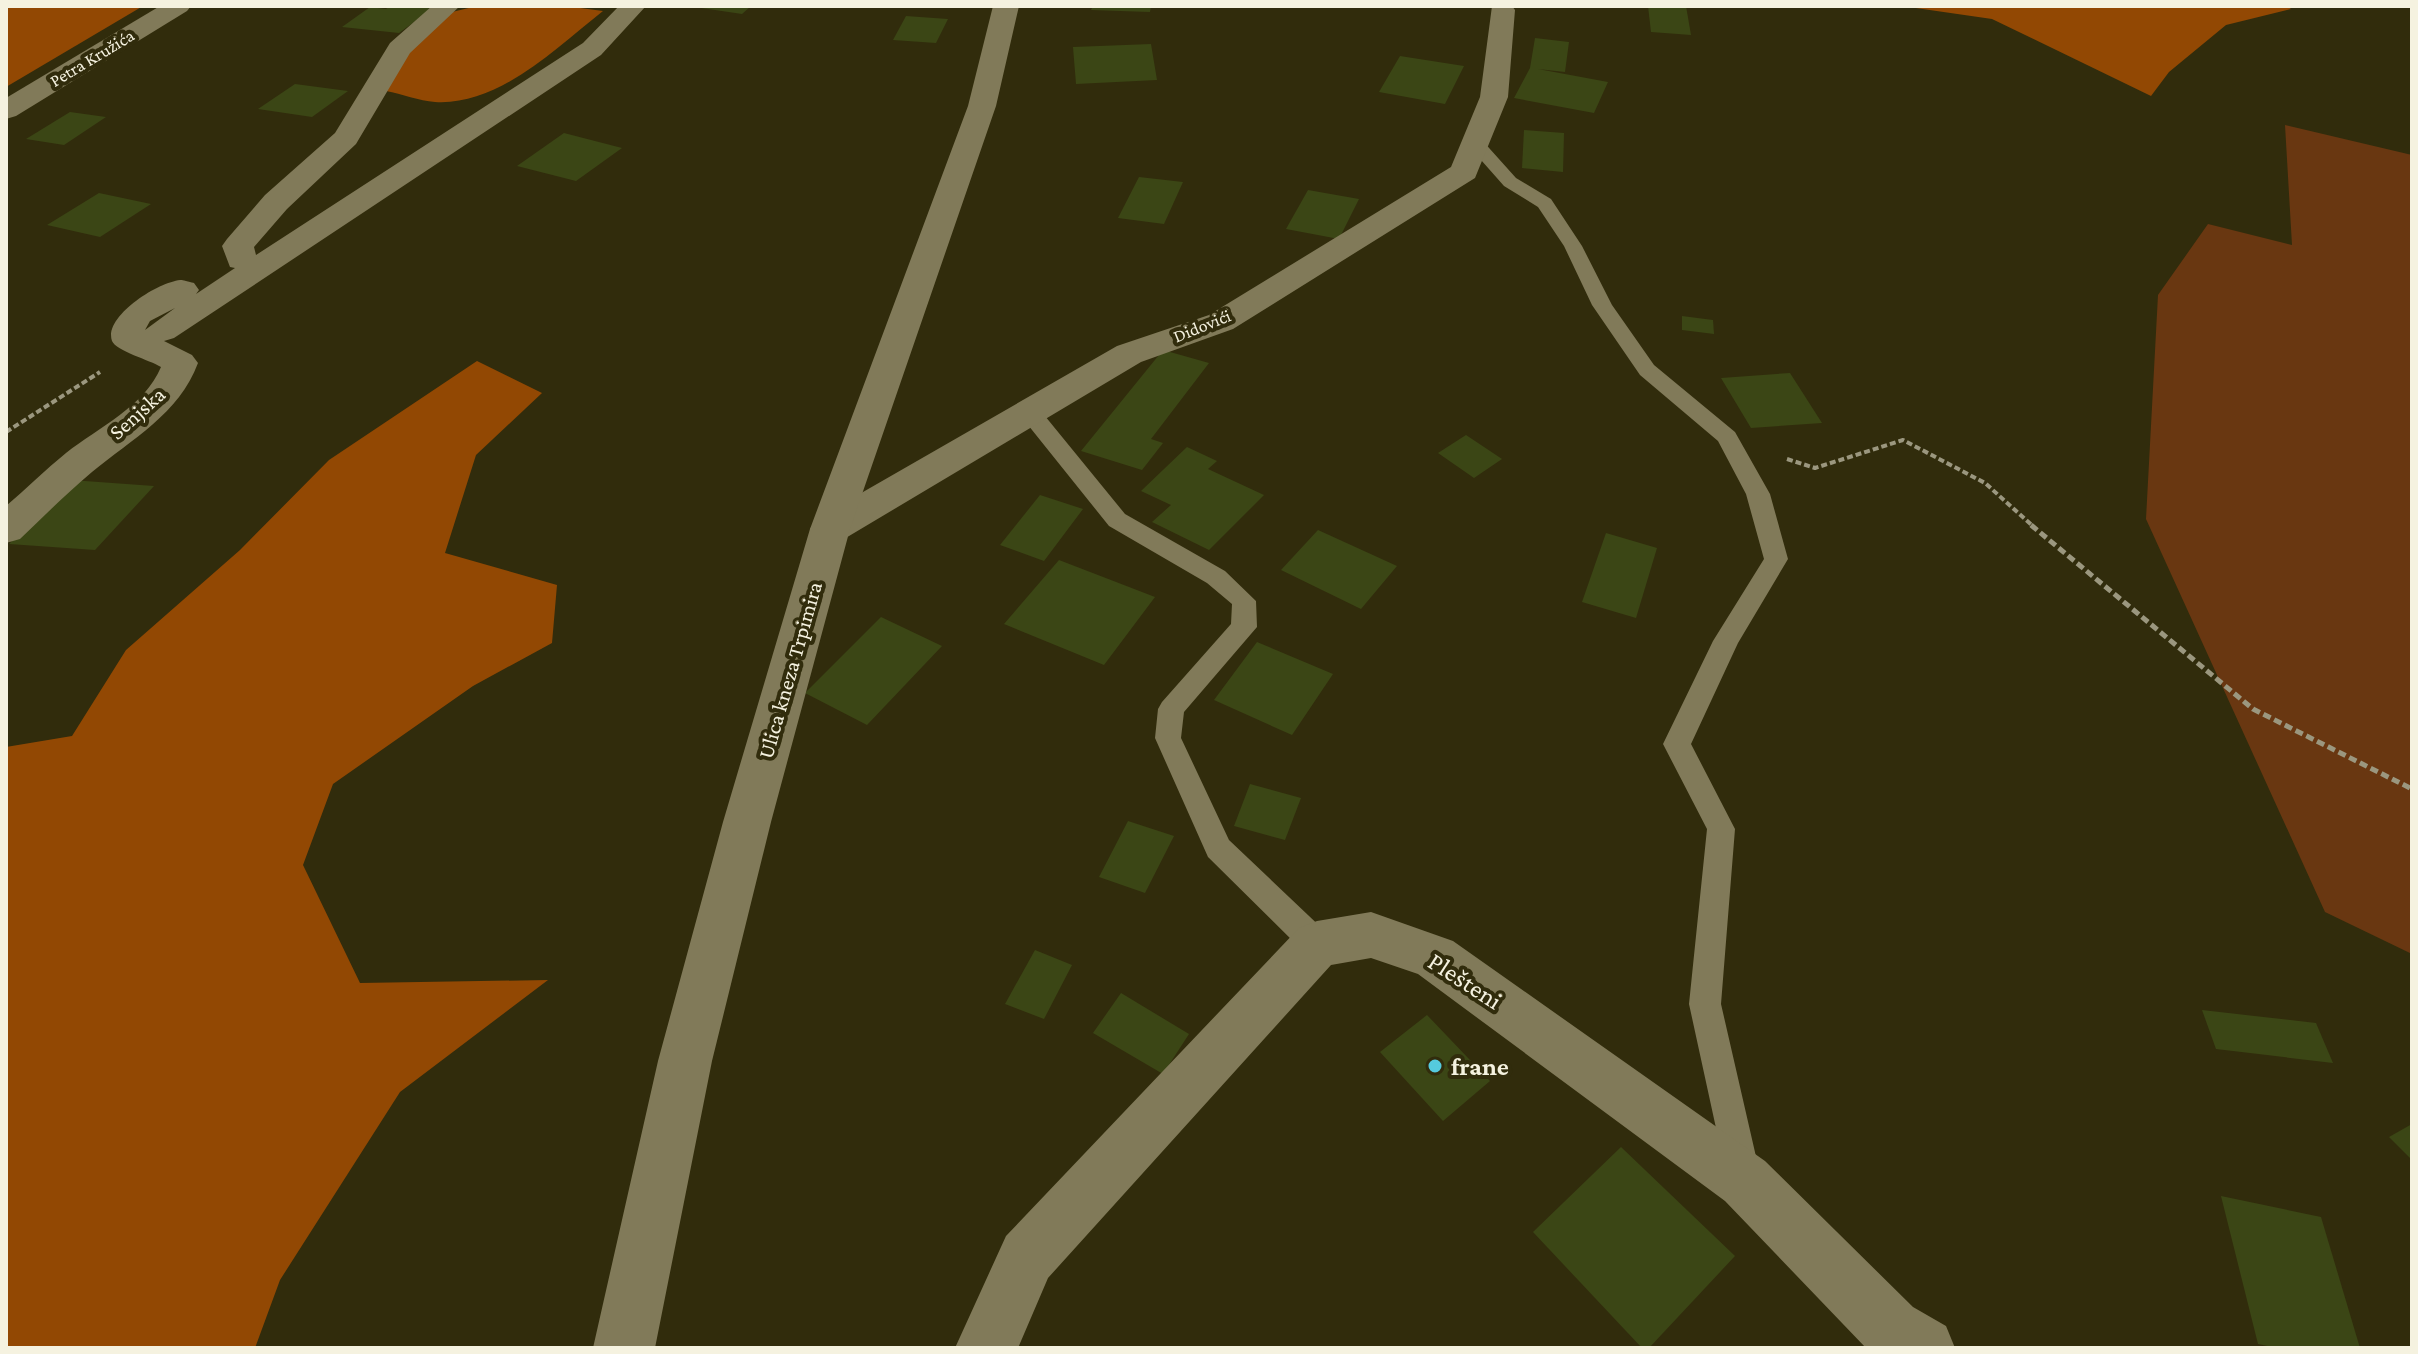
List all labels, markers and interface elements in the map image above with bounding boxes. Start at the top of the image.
street label: Petra Kružića [46,25,138,91]
street label: Didovići [1170,305,1234,347]
street label: Senjska [104,381,170,445]
street label: Ulica kneza Trpimira [753,579,827,761]
street label: Plešteni [1423,946,1508,1016]
place label: frane [1451,1052,1509,1081]
marker: frane [1426,1057,1444,1075]

